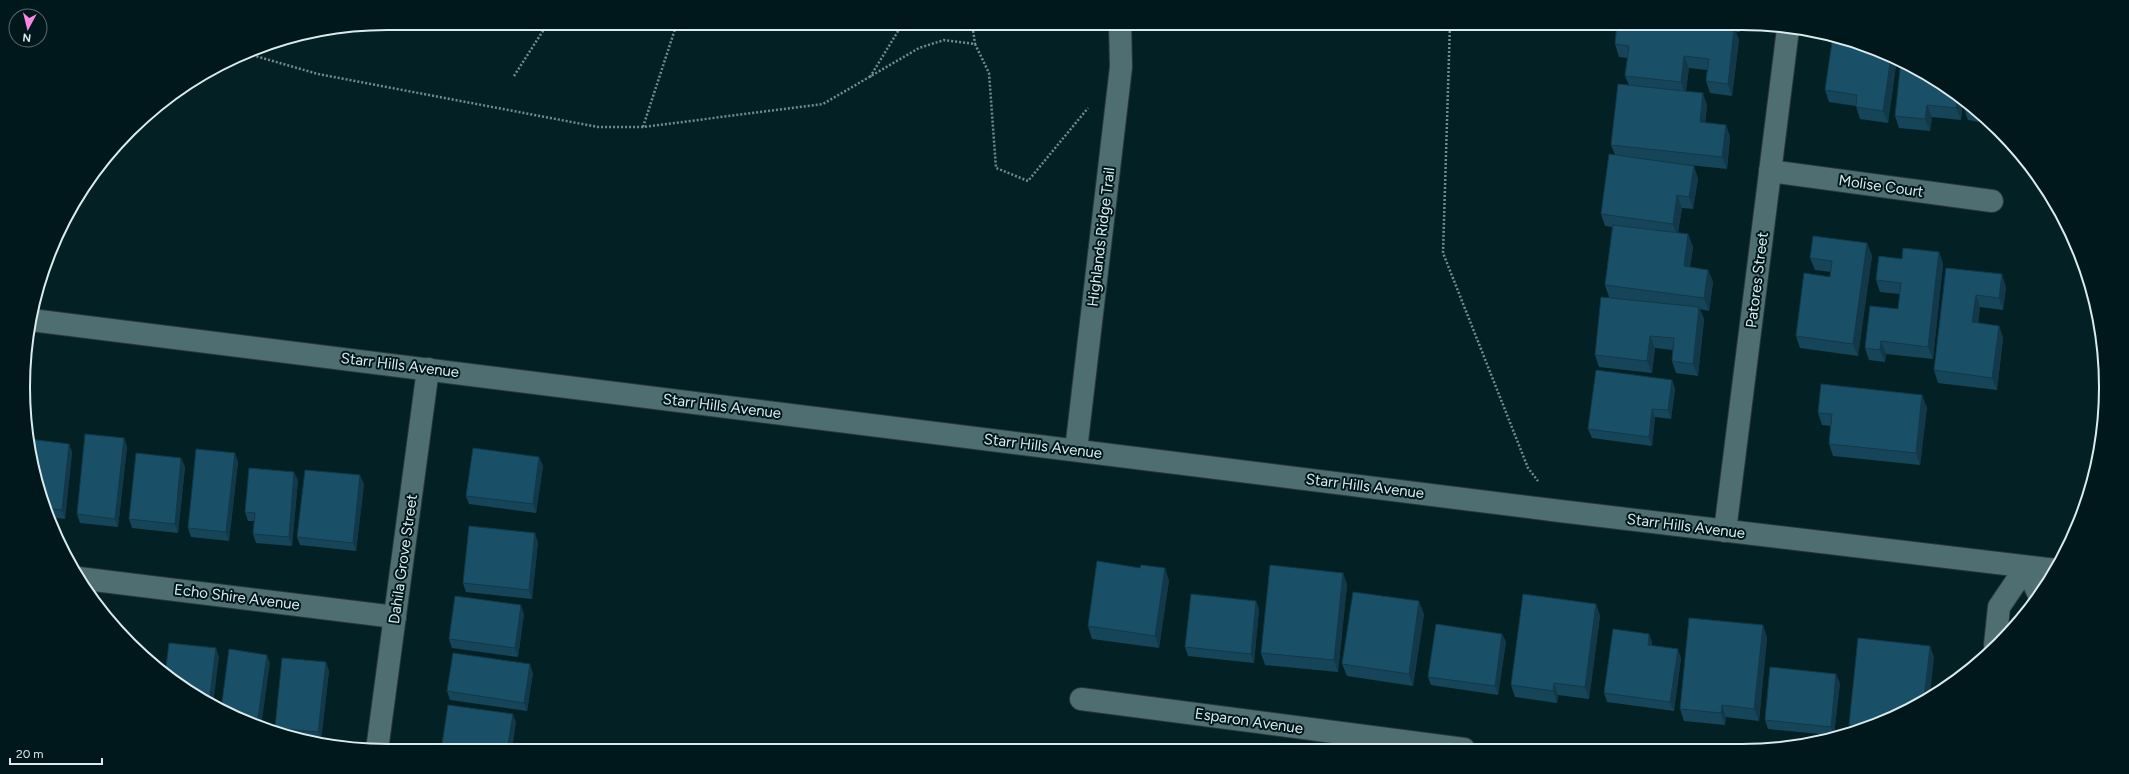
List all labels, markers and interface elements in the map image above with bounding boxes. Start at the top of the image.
north arrow [8,8,48,48]
text: N [22,30,32,44]
street label: Highlands Ridge Trail [1084,166,1118,308]
street label: Molise Court [1837,171,1925,201]
street label: Patores Street [1742,231,1772,329]
street label: Starr Hills Avenue [340,349,460,381]
street label: Starr Hills Avenue [662,390,782,422]
street label: Starr Hills Avenue [983,430,1103,462]
street label: Starr Hills Avenue [1305,470,1425,502]
street label: Dahila Grove Street [385,493,421,625]
street label: Starr Hills Avenue [1626,510,1746,542]
street label: Echo Shire Avenue [173,580,301,614]
street label: Esparon Avenue [1194,705,1304,737]
scale bar [10,740,102,766]
text: 20 m [16,747,44,761]

